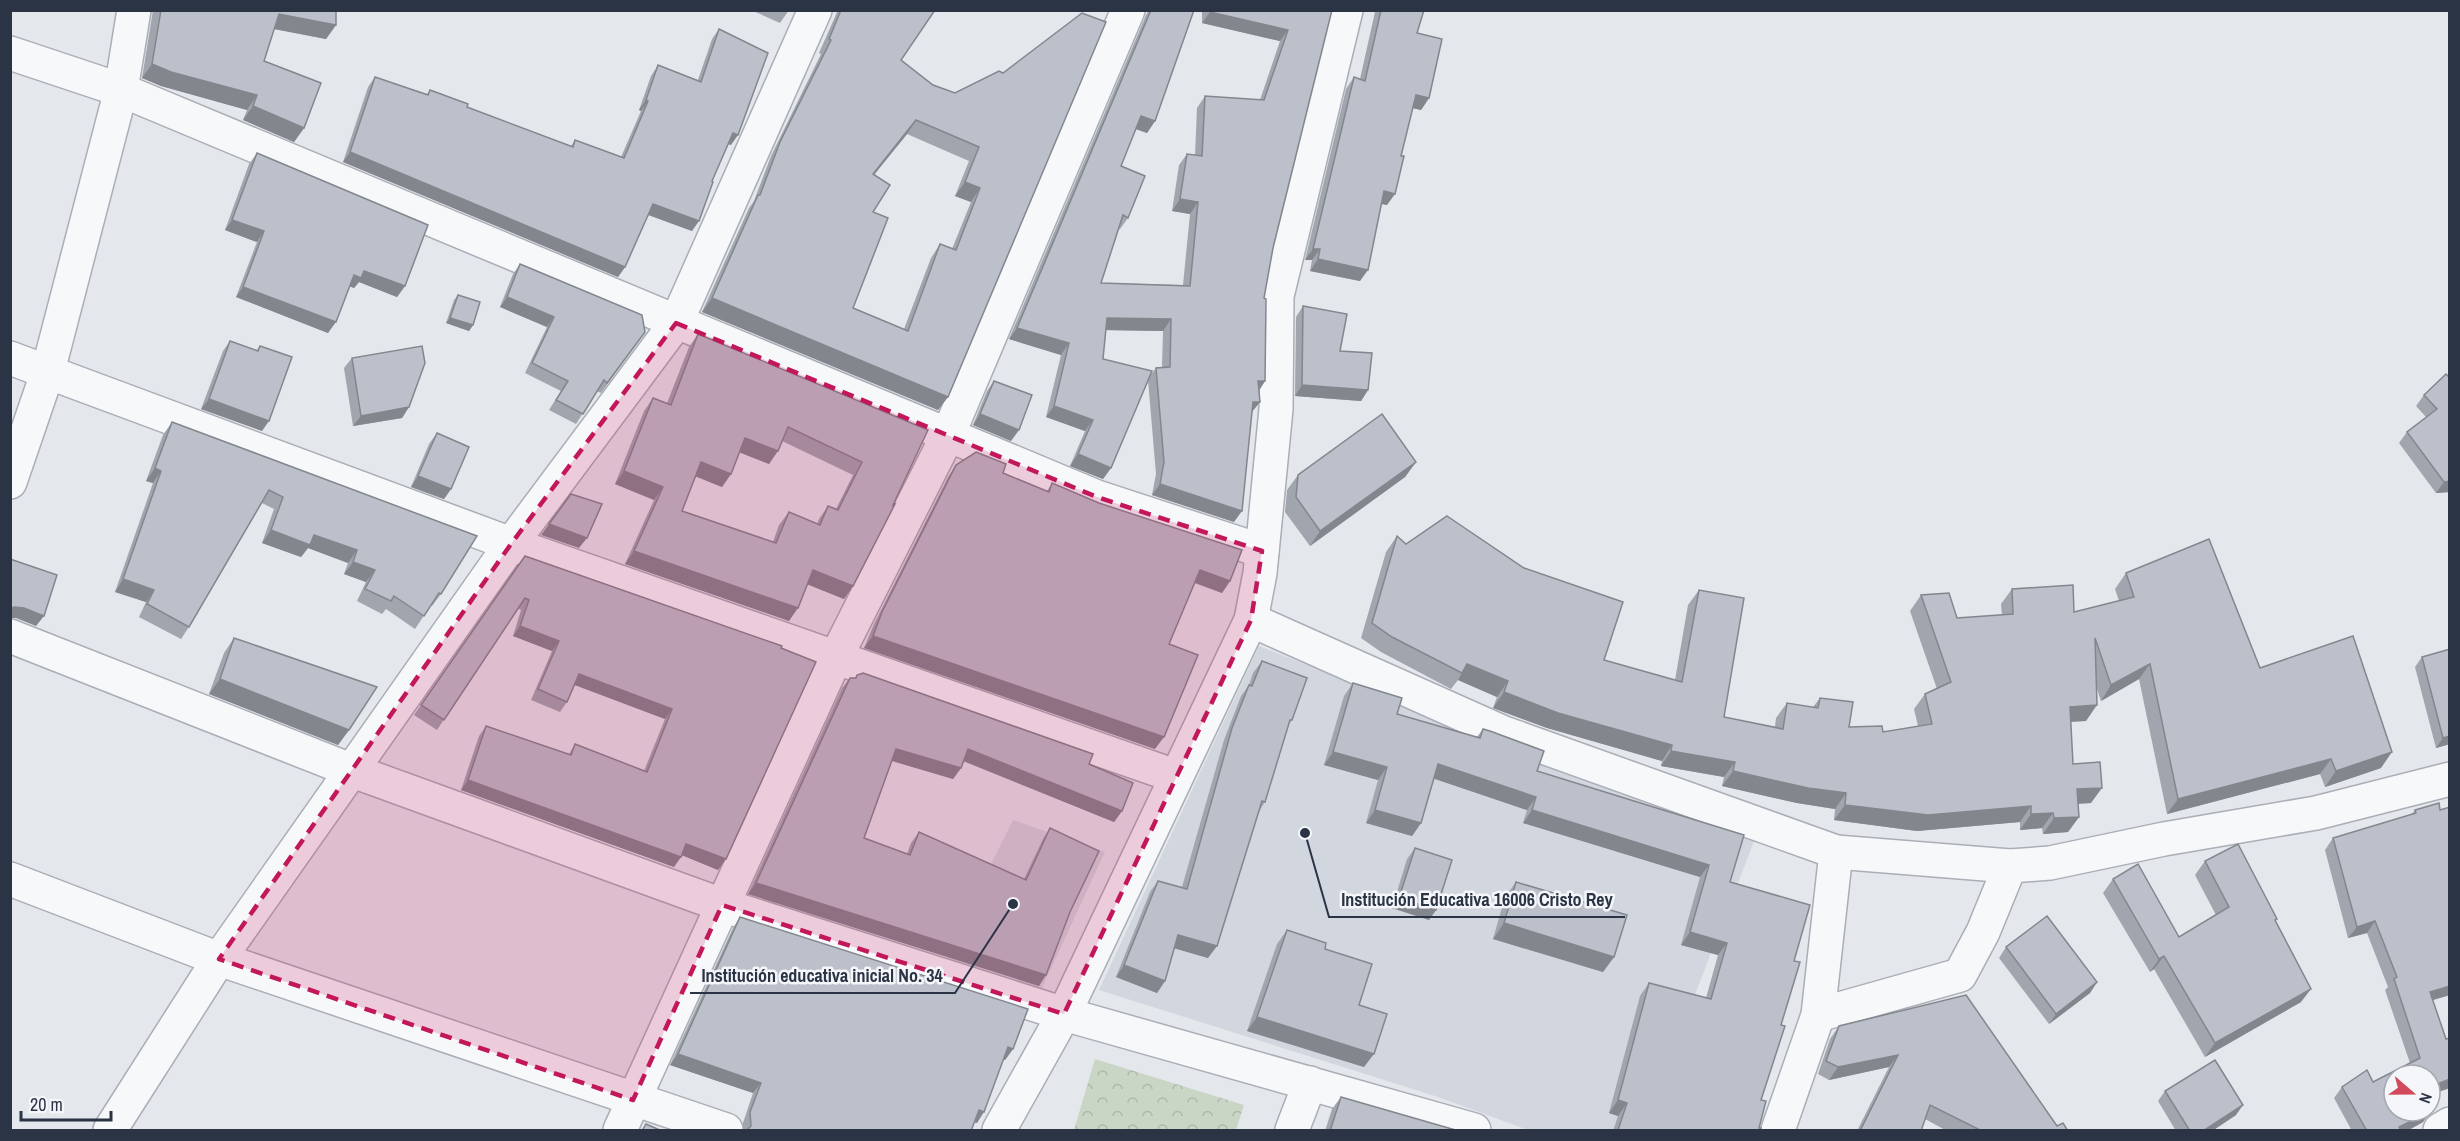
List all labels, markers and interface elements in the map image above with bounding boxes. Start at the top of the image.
callout: Institución Educativa 16006 Cristo Rey [1329,881,1625,917]
text: Institución Educativa 16006 Cristo Rey [1341,887,1614,912]
callout: Institución educativa inicial No. 34 [690,957,955,993]
text: Institución educativa inicial No. 34 [701,963,943,988]
north arrow [2382,1063,2442,1123]
scale bar [21,1084,111,1122]
text: N [2414,1090,2438,1106]
text: 20 m [30,1092,63,1117]

